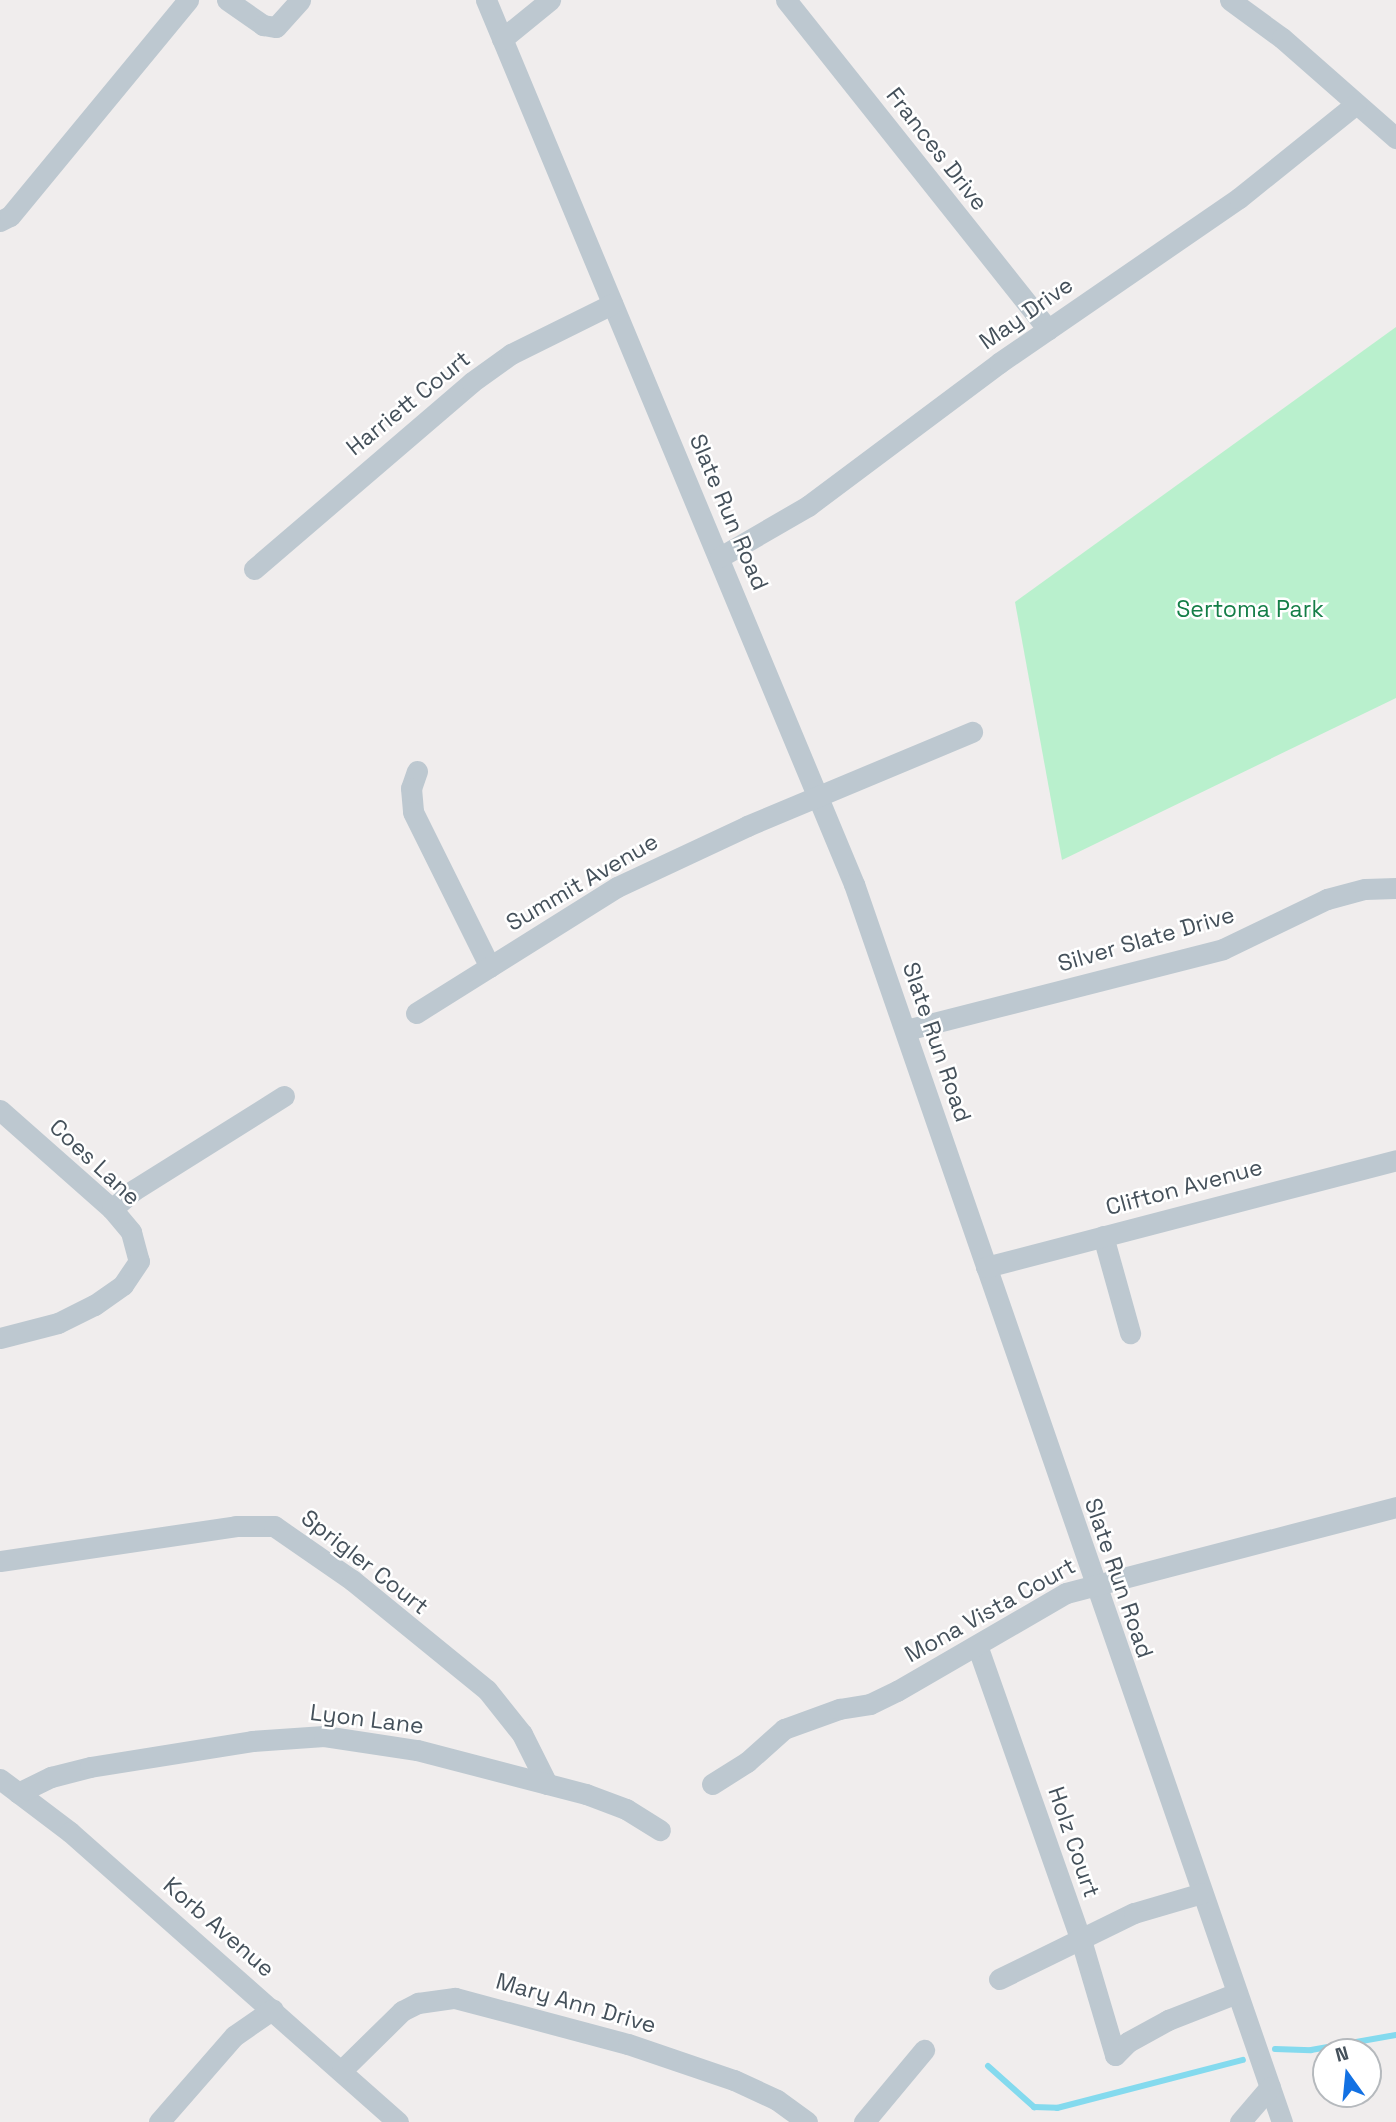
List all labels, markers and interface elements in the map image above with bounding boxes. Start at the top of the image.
street label: Frances Drive [880,82,994,216]
street label: May Drive [974,271,1078,355]
street label: Harriett Court [341,345,475,461]
street label: Slate Run Road [684,430,774,594]
park label: Sertoma Park [1176,595,1324,623]
street label: Summit Avenue [501,827,663,937]
street label: Silver Slate Drive [1054,901,1238,977]
street label: Slate Run Road [897,959,977,1125]
street label: Coes Lane [44,1113,146,1211]
street label: Clifton Avenue [1102,1153,1266,1221]
street label: Slate Run Road [1079,1495,1159,1661]
street label: Sprigler Court [296,1504,434,1620]
street label: Mona Vista Court [900,1552,1080,1668]
street label: Lyon Lane [309,1698,425,1740]
street label: Holz Court [1042,1783,1106,1901]
street label: Korb Avenue [158,1871,280,1983]
street label: Mary Ann Drive [493,1967,659,2039]
north arrow [1312,2038,1382,2108]
text: N [1333,2040,1351,2068]

